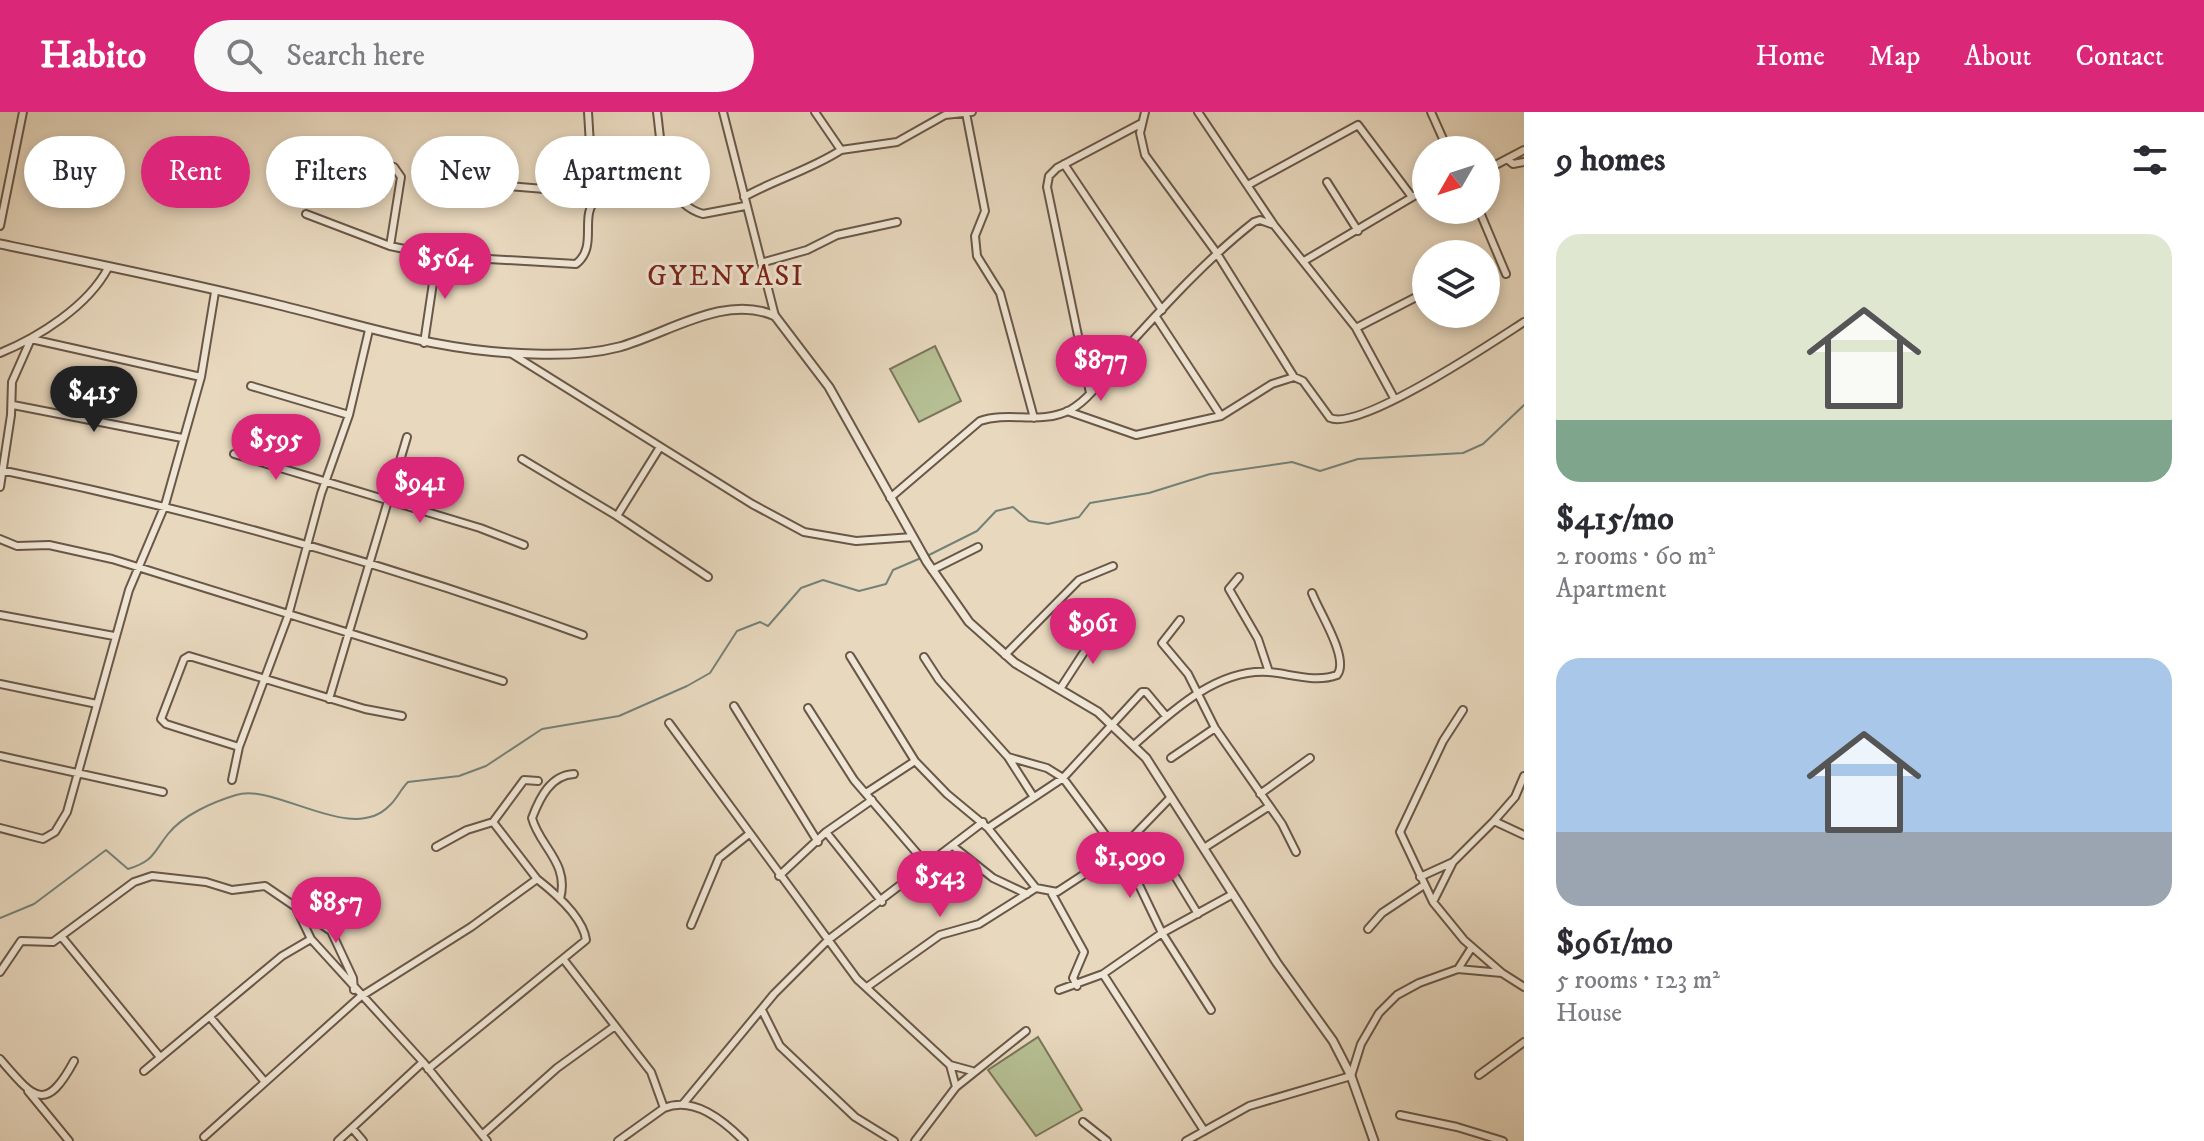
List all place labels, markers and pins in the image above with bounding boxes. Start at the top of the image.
pin: $564 [398,233,492,301]
pin: $877 [1054,335,1148,403]
pin: $415 [47,366,141,434]
pin: $595 [229,414,323,482]
pin: $941 [373,457,467,525]
pin: $961 [1046,598,1140,666]
pin: $1,090 [1065,832,1195,900]
pin: $543 [893,851,987,919]
pin: $857 [289,877,383,945]

